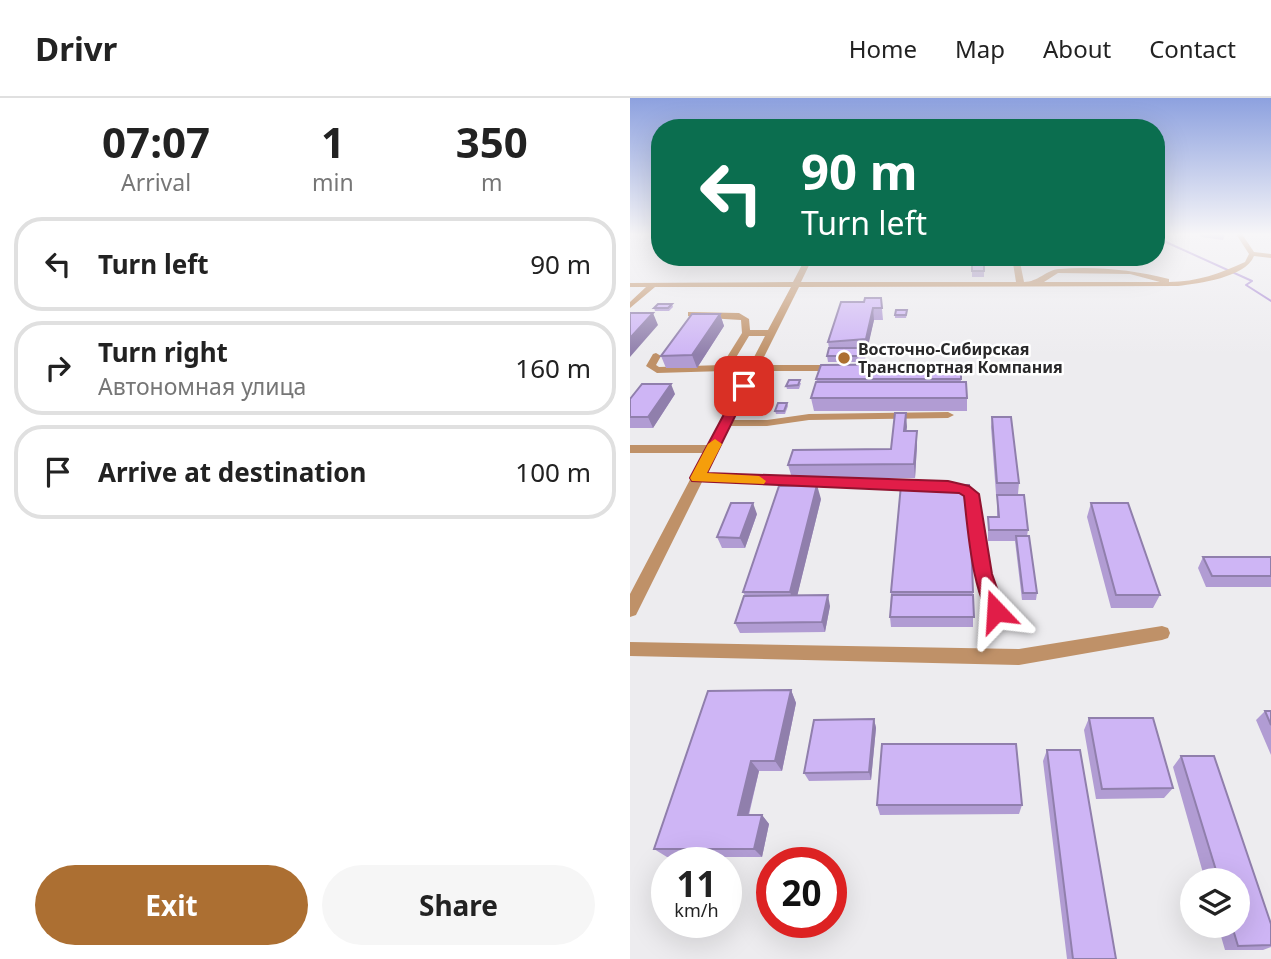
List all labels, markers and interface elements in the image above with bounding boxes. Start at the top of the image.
text: Drivr [35,26,117,71]
text: Home [849,32,917,65]
text: Map [955,32,1005,65]
text: About [1043,32,1111,65]
text: Contact [1149,32,1236,65]
text: 07:07 [102,113,210,170]
text: 1 [321,113,345,170]
text: 350 [456,113,528,170]
text: 90 m [801,138,918,204]
icon: left [686,147,777,238]
text: Arrival [121,166,191,198]
text: min [312,166,354,198]
text: m [481,166,503,198]
text: Turn left [801,201,927,244]
icon: left [39,245,77,283]
text: Turn left [98,246,209,282]
text: 90 m [530,246,591,282]
text: Turn right [98,334,228,370]
place label: Восточно-Сибирская Транспортная Компания [858,338,1063,378]
icon: right [39,349,77,387]
text: 160 m [515,350,591,386]
marker: Восточно-Сибирская Транспортная Компания [836,350,852,366]
pin [714,356,774,416]
icon: arrive [725,367,763,405]
text: Автономная улица [98,370,306,402]
icon: arrive [39,453,77,491]
text: Arrive at destination [98,454,367,490]
text: 100 m [515,454,591,490]
position arrow [959,574,1033,648]
speed limit sign: 20 [756,847,847,938]
text: 11 [676,860,717,907]
button: Exit [35,865,308,945]
button: Share [322,865,595,945]
map controls [1180,868,1250,938]
button: layers [1180,868,1250,938]
text: km/h [674,898,719,922]

